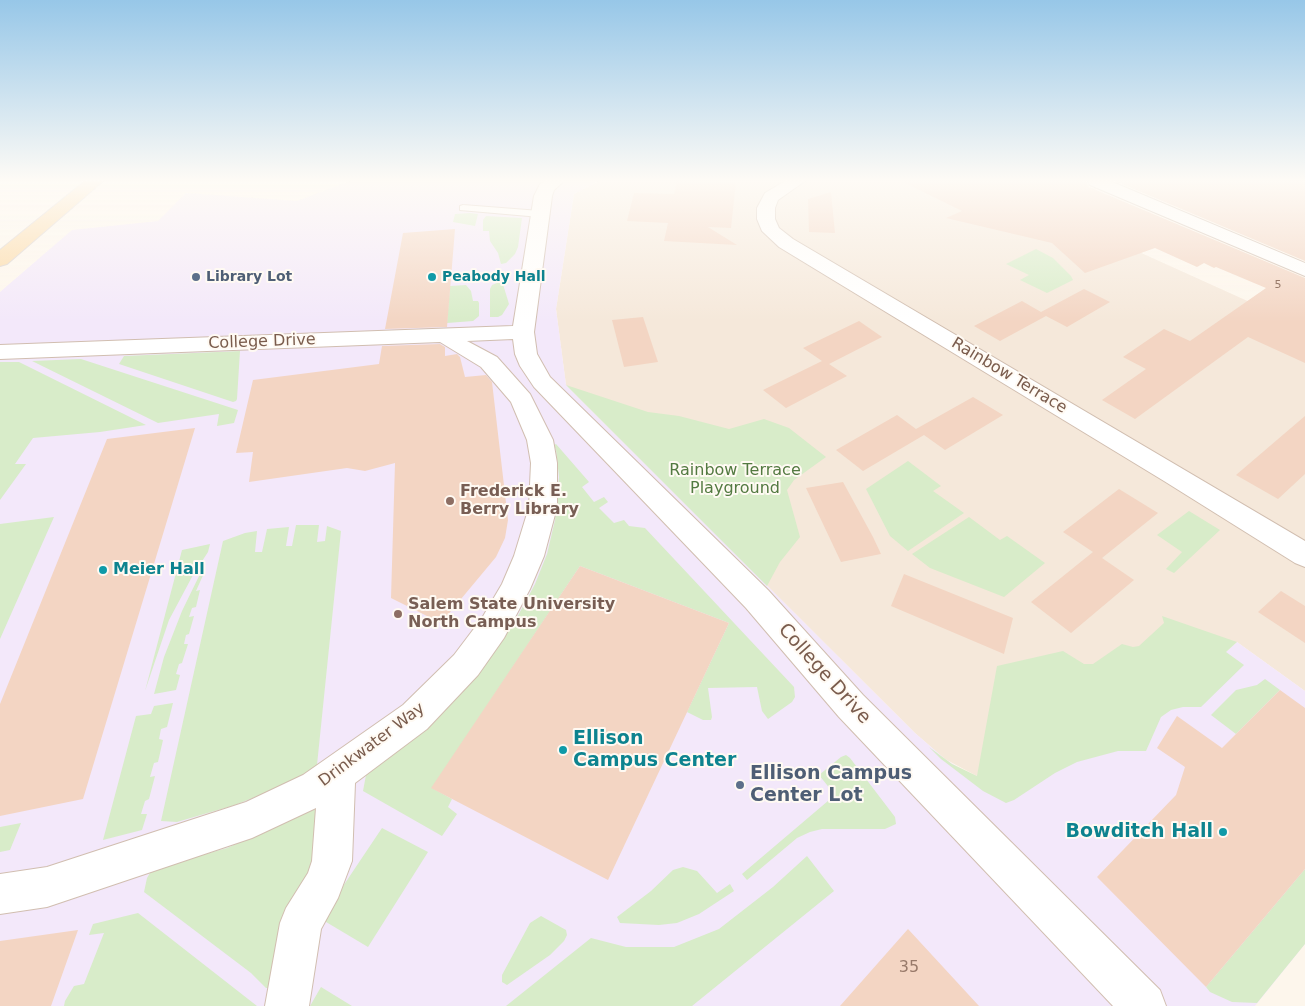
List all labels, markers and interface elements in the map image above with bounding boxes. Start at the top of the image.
place label: Library Lot [206,269,292,285]
place label: Peabody Hall [442,269,546,285]
marker: Library Lot [190,271,202,283]
marker: Peabody Hall [426,271,438,283]
house number: 5 [1275,278,1281,292]
street label: College Drive [208,331,316,353]
street label: Rainbow Terrace [948,334,1070,418]
park label: Rainbow Terrace Playground [669,461,801,499]
place label: Frederick E. Berry Library [460,482,579,520]
marker: Frederick E. Berry Library [444,495,456,507]
place label: Meier Hall [113,560,205,580]
marker: Meier Hall [97,564,109,576]
place label: Salem State University North Campus [408,595,615,633]
marker: Salem State University North Campus [392,608,404,620]
street label: College Drive [773,619,875,729]
street label: Drinkwater Way [315,699,429,791]
place label: Ellison Campus Center [573,728,736,772]
marker: Ellison Campus Center [557,744,569,756]
place label: Ellison Campus Center Lot [750,763,912,807]
marker: Ellison Campus Center Lot [734,779,746,791]
place label: Bowditch Hall [1066,821,1213,843]
marker: Bowditch Hall [1217,826,1229,838]
house number: 35 [899,958,919,978]

